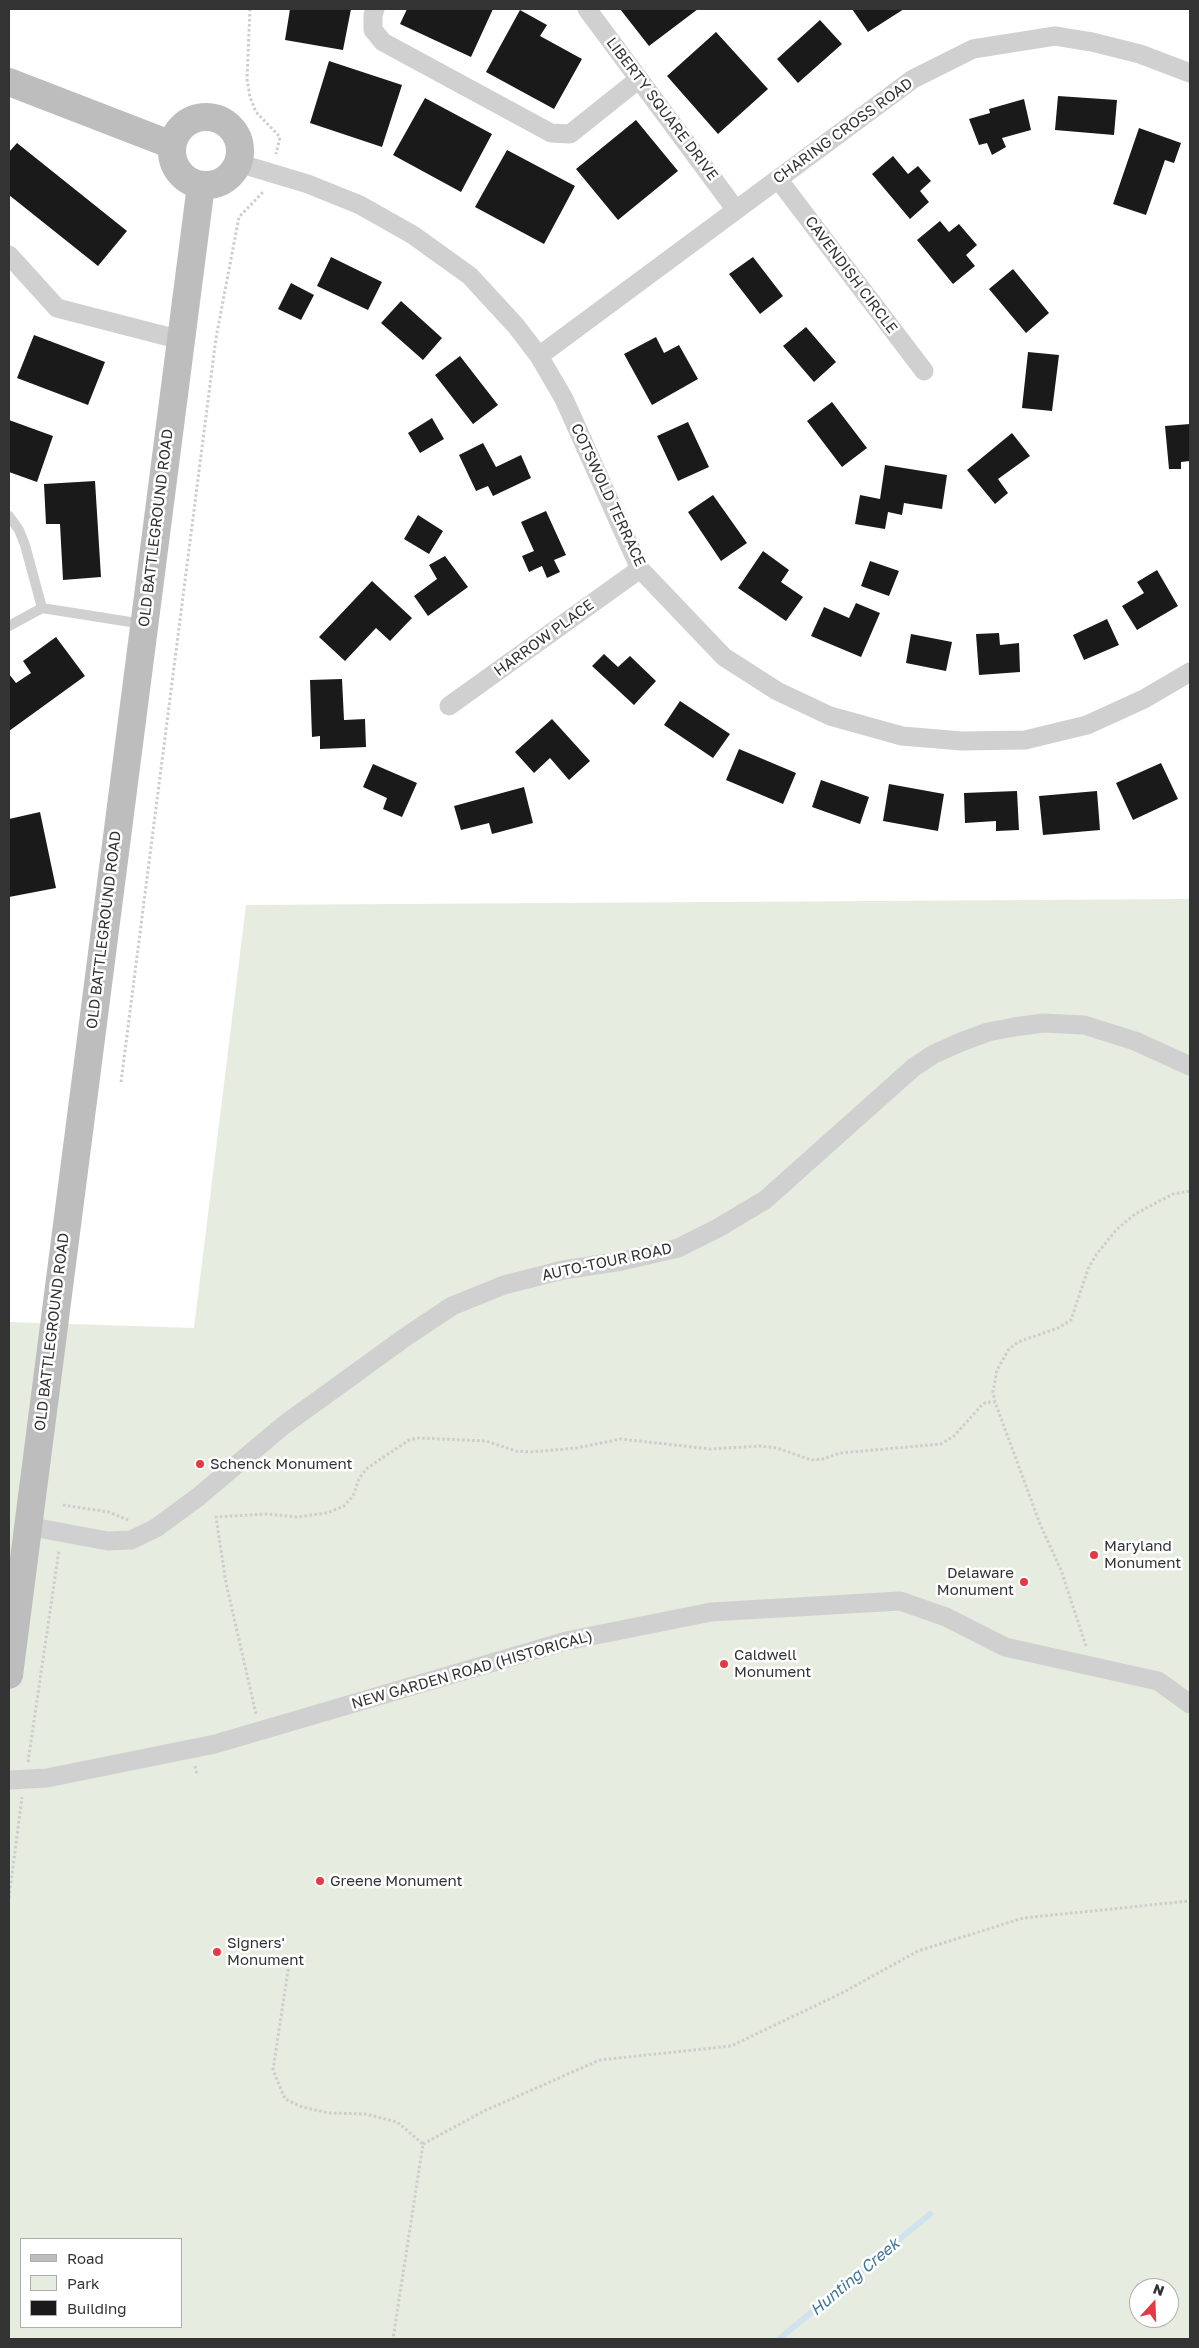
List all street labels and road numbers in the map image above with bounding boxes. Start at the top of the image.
street label: LIBERTY SQUARE DRIVE [602,34,722,184]
street label: CHARING CROSS ROAD [770,74,916,188]
street label: CAVENDISH CIRCLE [801,213,901,337]
street label: COTSWOLD TERRACE [567,421,649,569]
street label: OLD BATTLEGROUND ROAD [135,428,177,628]
street label: HARROW PLACE [491,596,597,680]
street label: OLD BATTLEGROUND ROAD [83,830,125,1030]
street label: OLD BATTLEGROUND ROAD [31,1232,73,1432]
street label: AUTO-TOUR ROAD [540,1239,674,1285]
street label: NEW GARDEN ROAD (HISTORICAL) [349,1627,595,1713]

